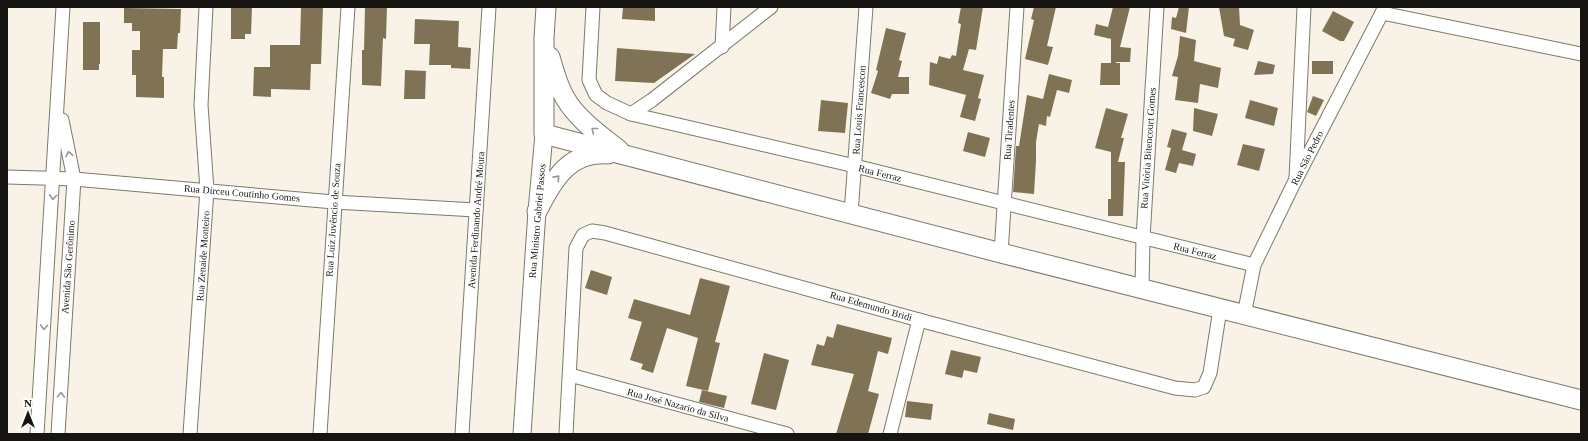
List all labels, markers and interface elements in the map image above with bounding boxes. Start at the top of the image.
street label: Rua Louis Francescon [850,65,868,155]
street label: Rua Vitória Bitencourt Gomes [1138,87,1158,209]
street label: Rua Tiradentes [1001,99,1017,160]
one-way arrow [592,128,599,135]
street label: Rua São Pedro [1289,129,1325,187]
one-way arrow [65,151,73,157]
street label: Avenida Ferdinando André Moura [466,151,486,289]
street label: Rua Luiz Juvêncio de Souza [324,162,342,277]
street label: Rua Ferraz [857,162,903,184]
street label: Rua Ministro Gabriel Passos [527,163,547,279]
one-way arrow [552,175,560,183]
street label: Rua Dirceu Coutinho Gomes [184,182,301,204]
one-way arrow [48,194,57,200]
street label: Rua Zenaide Monteiro [194,210,212,302]
street label: Avenida São Gerônimo [59,220,77,314]
street label: Rua Ferraz [1172,240,1218,262]
street label: Rua Edemundo Bridi [829,289,914,323]
one-way arrow [40,324,49,330]
street label: Rua José Nazario da Silva [626,386,731,424]
one-way arrow [56,392,65,398]
north arrow [8,393,48,433]
text: N [24,397,32,409]

